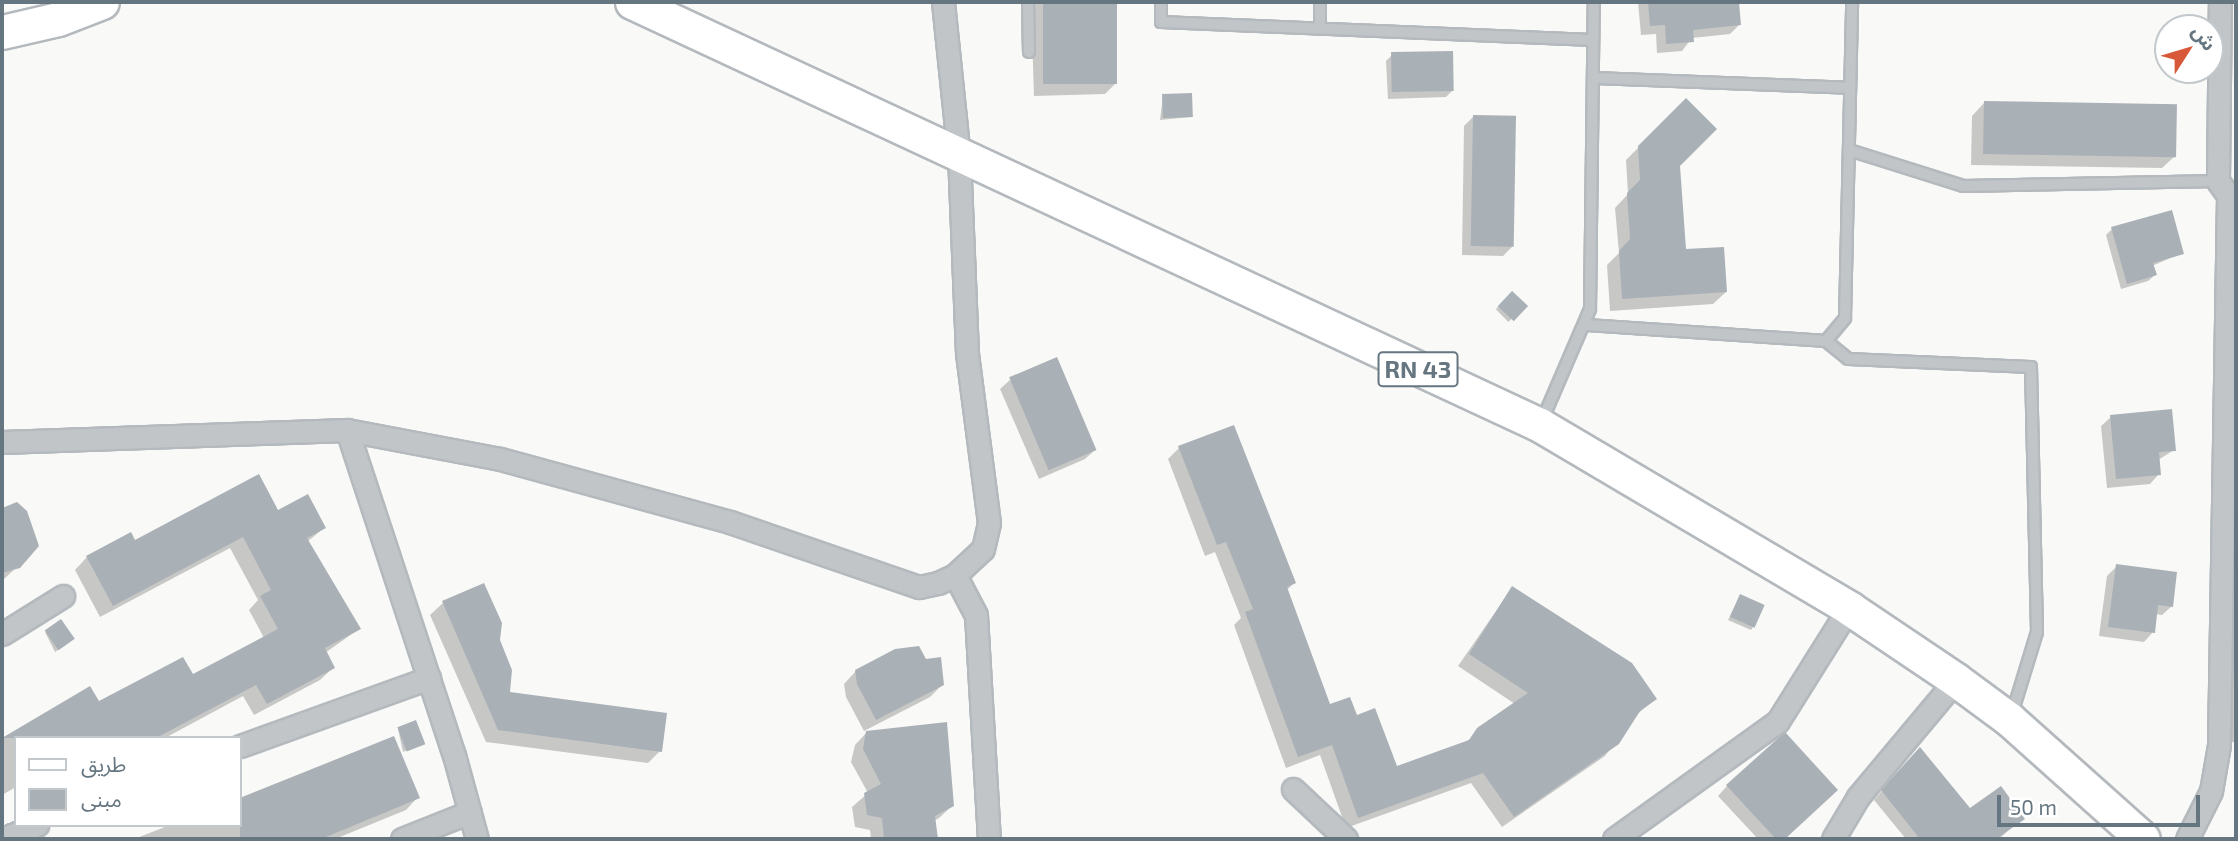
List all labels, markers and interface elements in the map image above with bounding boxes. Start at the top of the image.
north arrow [2154,14,2224,84]
text: ش [2188,20,2222,55]
road number: RN 43 [1376,348,1460,390]
legend [14,736,242,827]
text: طريق [81,751,126,776]
scale bar [2000,782,2203,826]
text: مبنى [81,786,122,811]
text: 50 m [2010,794,2057,819]

